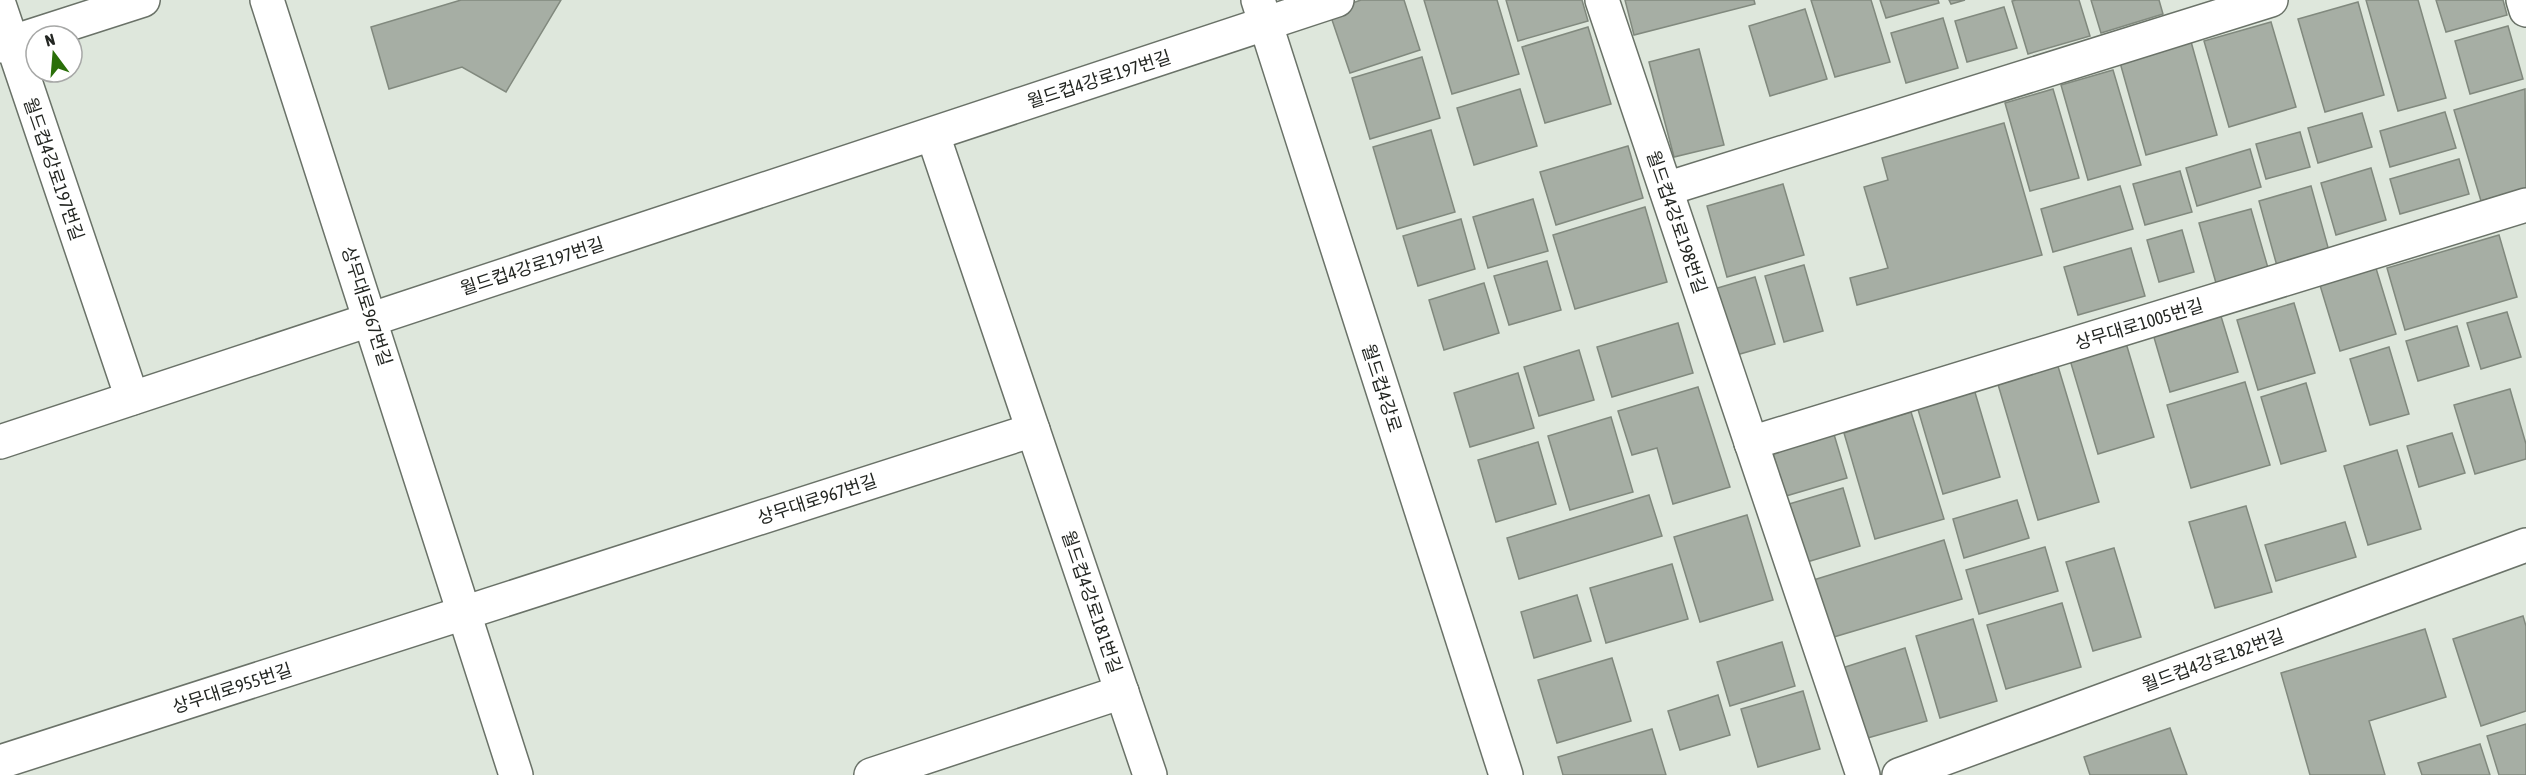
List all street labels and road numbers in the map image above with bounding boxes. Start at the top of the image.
street label: 월드컵4강로197번길 [1025,46,1173,112]
street label: 월드컵4강로197번길 [20,95,88,243]
street label: 월드컵4강로198번길 [1643,148,1711,296]
street label: 월드컵4강로197번길 [458,233,606,299]
street label: 상무대로967번길 [338,243,396,369]
street label: 상무대로1005번길 [2072,294,2206,354]
street label: 월드컵4강로 [1358,341,1406,435]
street label: 상무대로967번길 [754,470,880,528]
street label: 월드컵4강로181번길 [1058,528,1126,676]
street label: 월드컵4강로182번길 [2139,625,2287,695]
street label: 상무대로955번길 [169,659,295,717]

